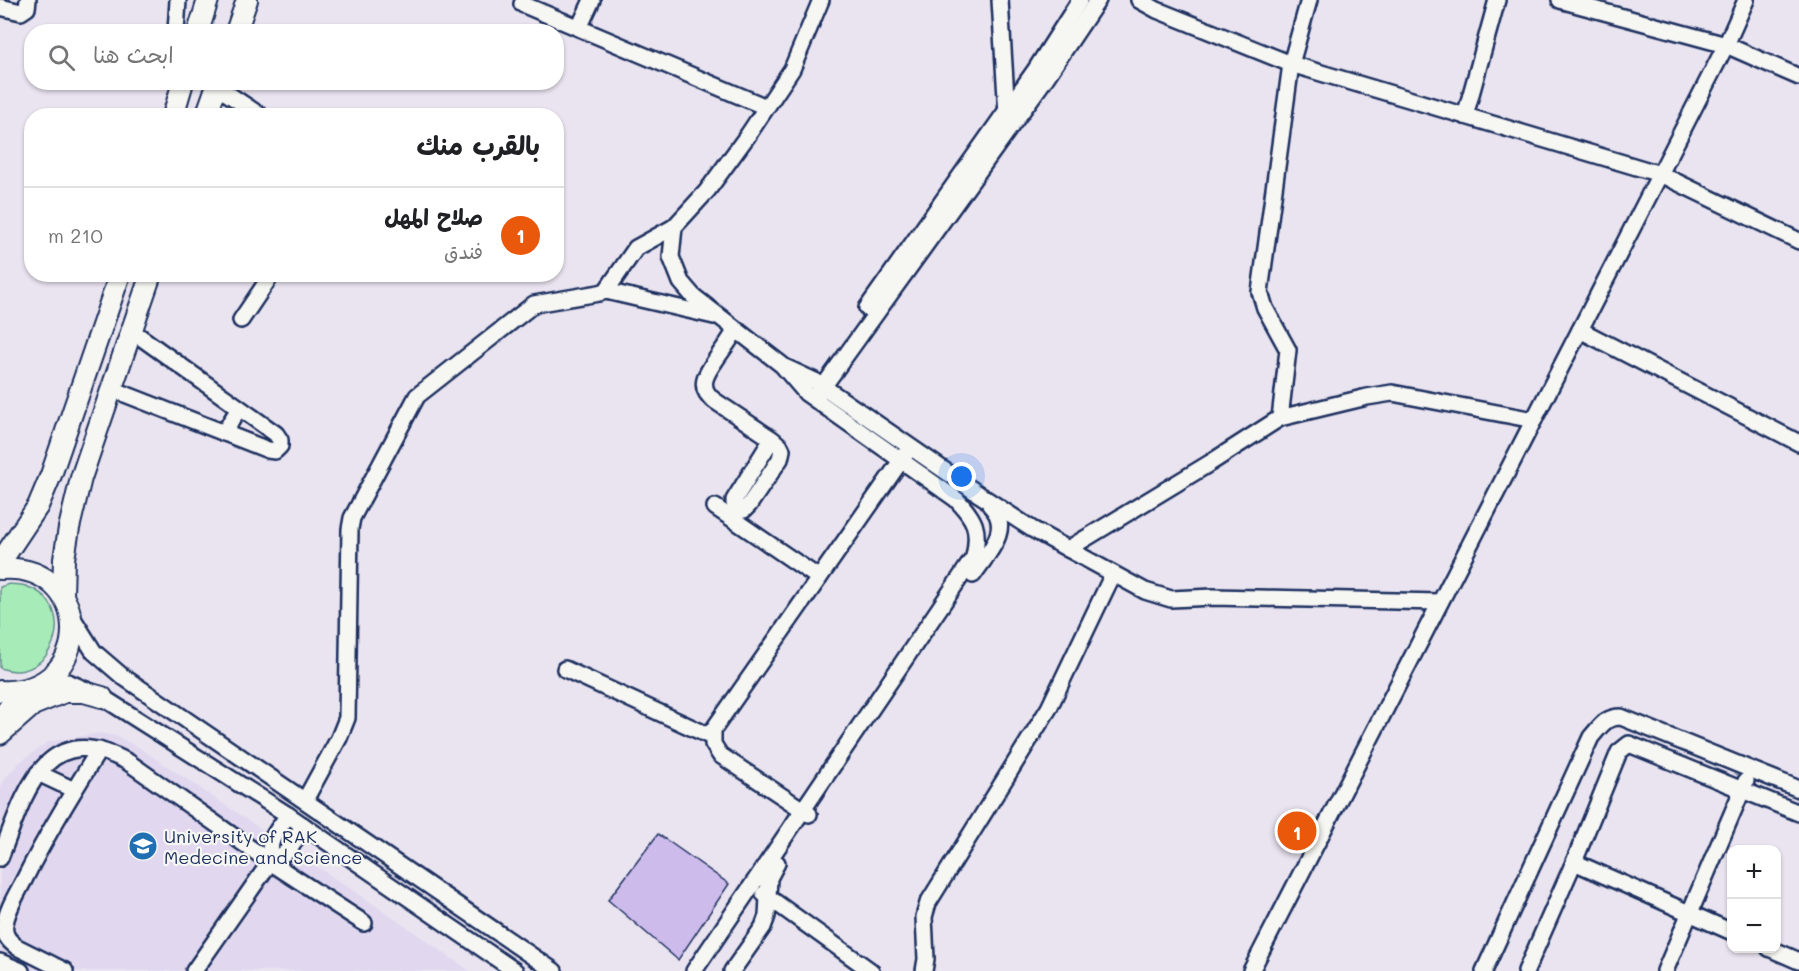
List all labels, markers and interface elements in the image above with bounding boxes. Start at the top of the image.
search box [24,24,564,90]
text: ابحث هنا [93,40,174,69]
icon: search [45,41,78,74]
text: بالقرب منك [417,128,540,162]
text: صلاح المهل [384,202,483,231]
text: 210 m [48,222,103,248]
text: 1 [516,222,525,248]
text: فندق [444,238,483,264]
your location [947,462,976,491]
pin: 1 [1278,808,1316,854]
place label: University of RAK Medecine and Science [164,824,362,869]
school or university icon: University of RAK Medecine and Science [127,830,159,862]
map controls [1727,845,1781,953]
button: + [1727,845,1781,899]
button: − [1727,899,1781,953]

